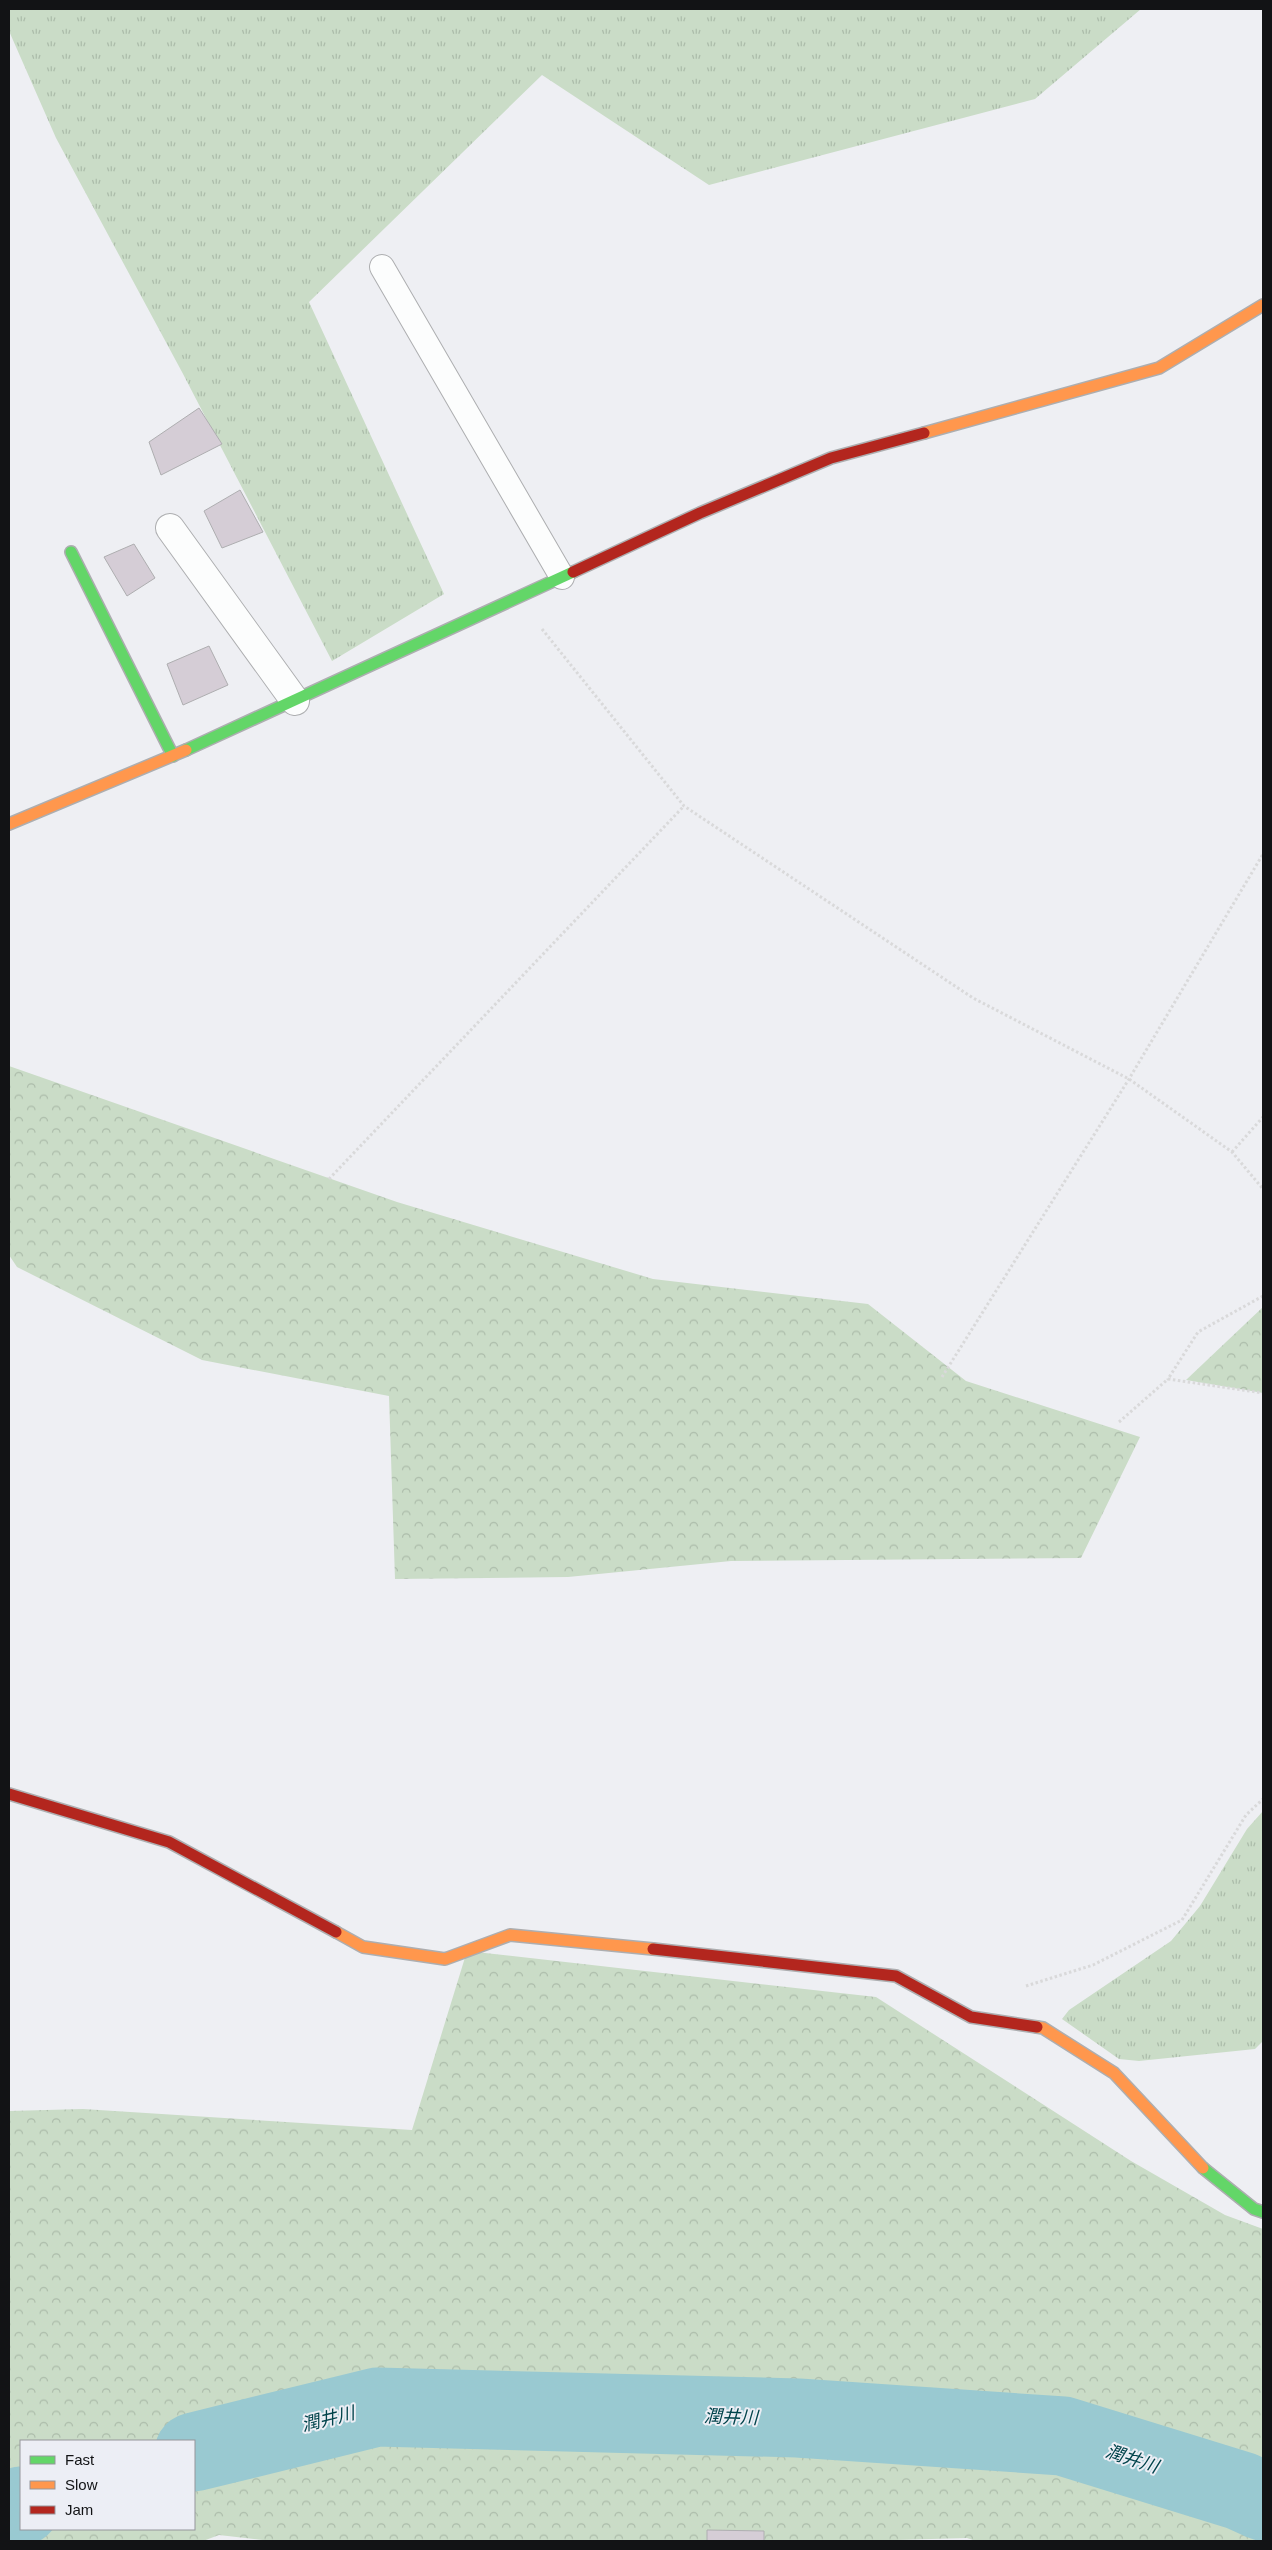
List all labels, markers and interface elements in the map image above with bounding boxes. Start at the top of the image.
water label: 潤井川 [299,2402,359,2435]
water label: 潤井川 [704,2406,760,2428]
legend [20,2440,195,2530]
water label: 潤井川 [1103,2441,1163,2477]
text: Fast [65,2451,95,2468]
text: Slow [65,2476,98,2493]
text: Jam [65,2501,93,2518]

